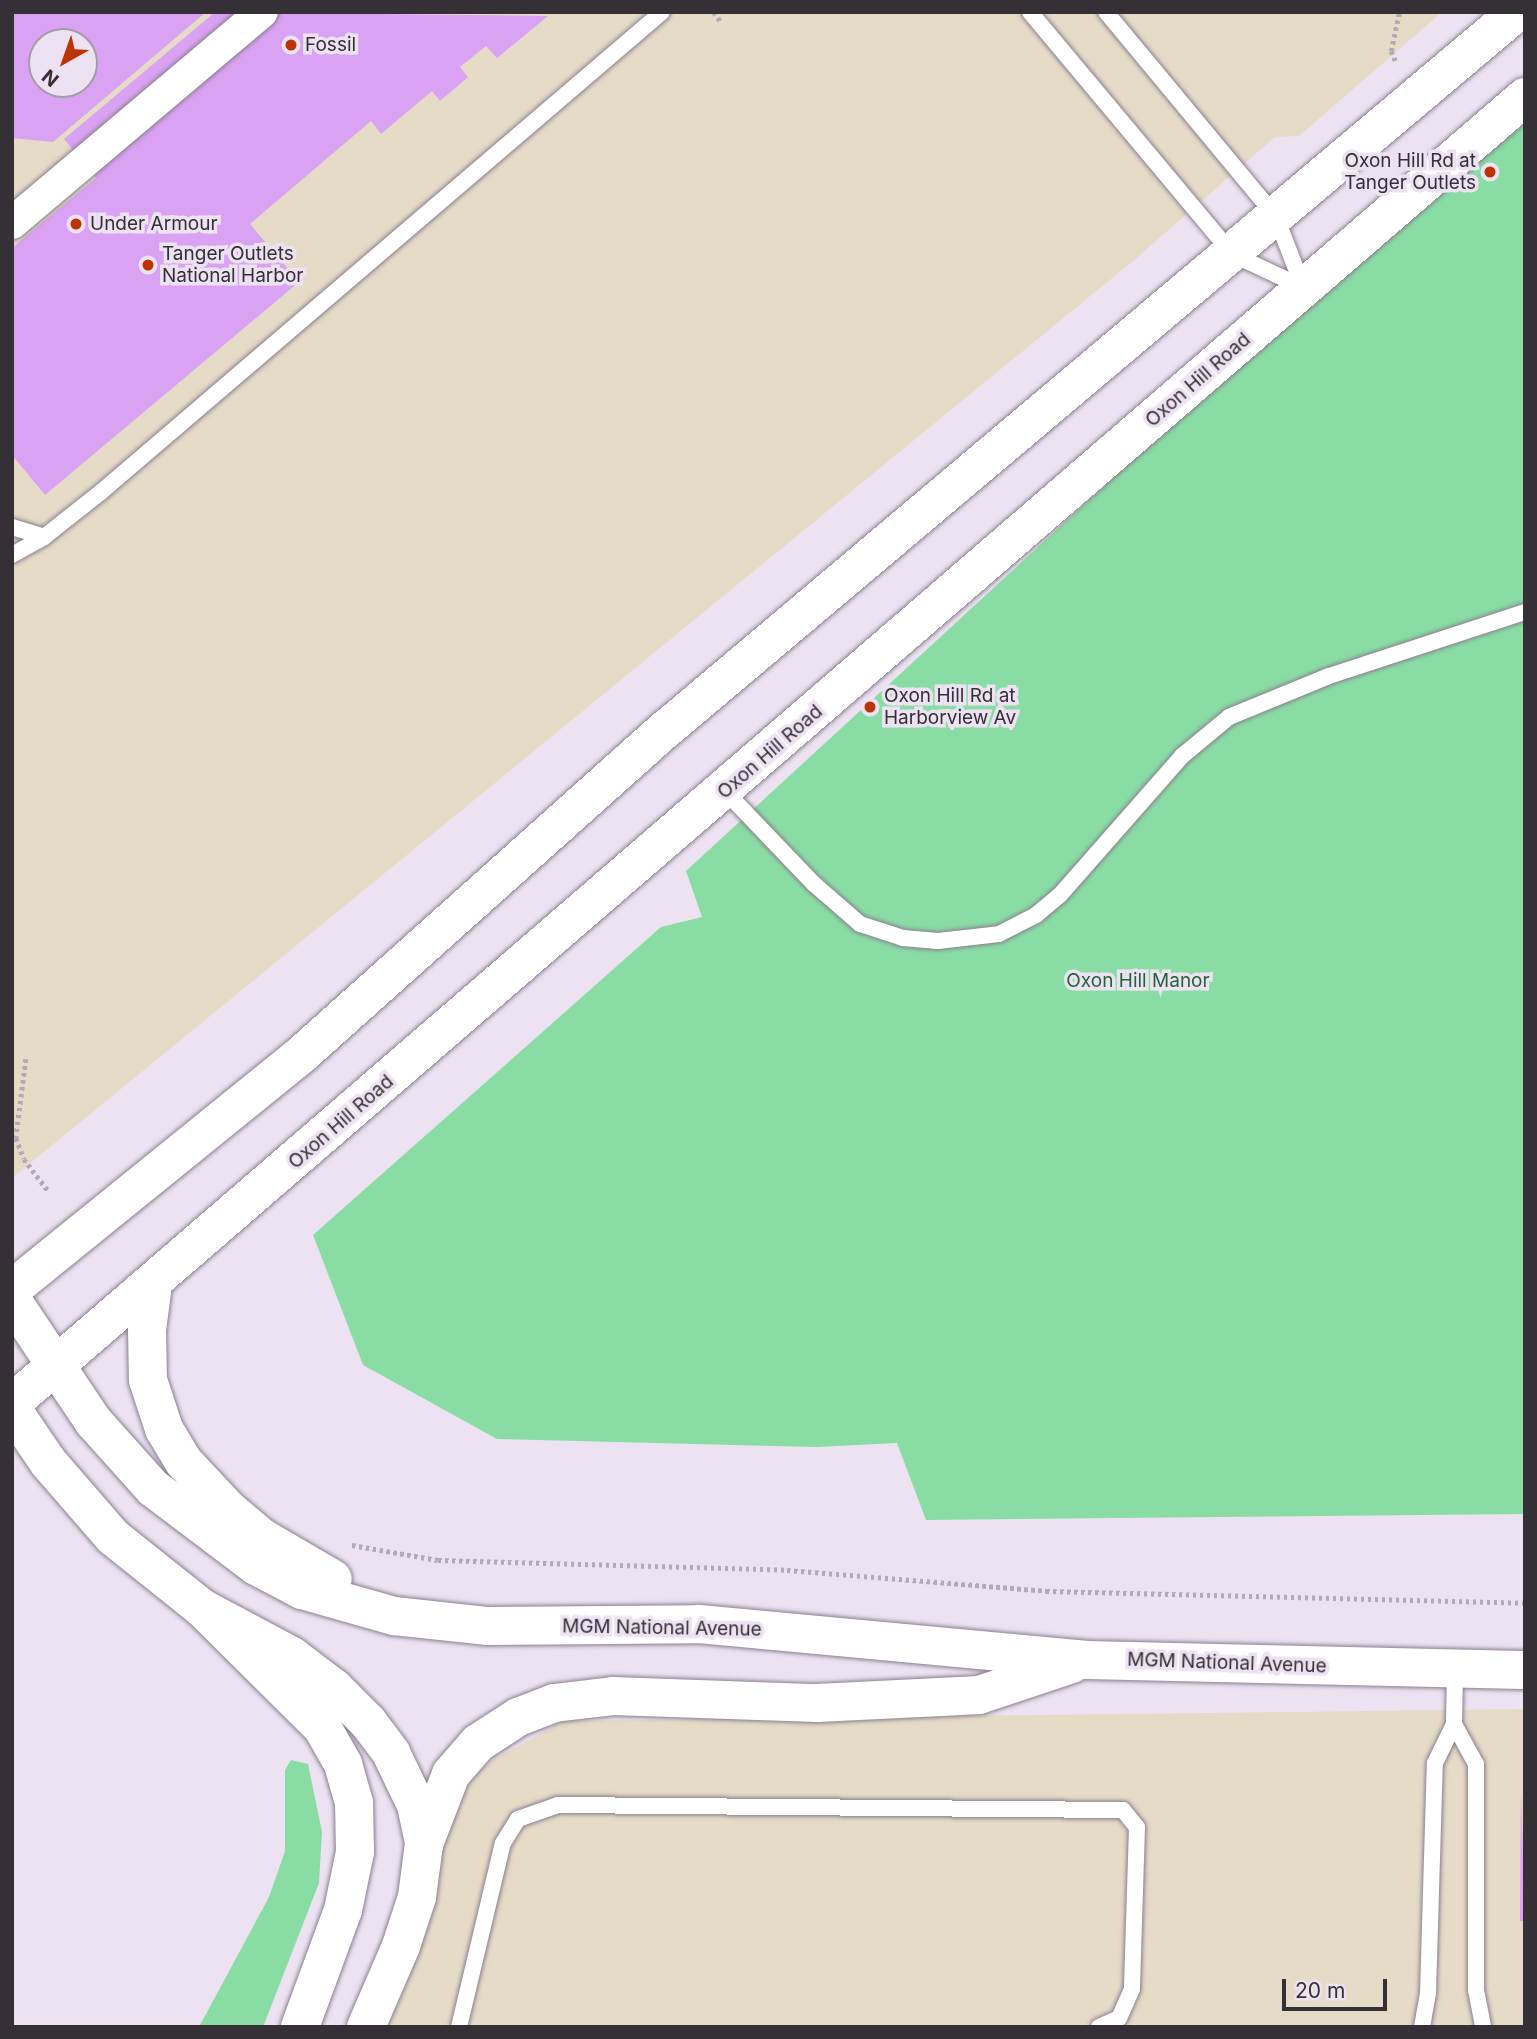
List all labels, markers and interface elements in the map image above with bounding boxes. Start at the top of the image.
north arrow [28,28,98,98]
place label: Fossil [305,34,356,56]
marker: Fossil [283,37,299,53]
text: N [38,64,63,91]
place label: Oxon Hill Rd at Tanger Outlets [1344,150,1476,194]
marker: Oxon Hill Rd at Tanger Outlets [1482,164,1498,180]
place label: Under Armour [90,213,218,235]
marker: Under Armour [68,216,84,232]
place label: Tanger Outlets National Harbor [162,243,303,287]
marker: Tanger Outlets National Harbor [140,257,156,273]
street label: Oxon Hill Road [1141,328,1255,432]
place label: Oxon Hill Rd at Harborview Av [884,685,1016,729]
marker: Oxon Hill Rd at Harborview Av [862,699,878,715]
street label: Oxon Hill Road [713,700,827,804]
park label: Oxon Hill Manor [1066,970,1210,992]
street label: Oxon Hill Road [284,1070,398,1174]
street label: MGM National Avenue [562,1615,762,1641]
street label: MGM National Avenue [1127,1648,1327,1678]
scale bar [1285,1966,1390,2010]
text: 20 m [1295,1978,1345,2003]

